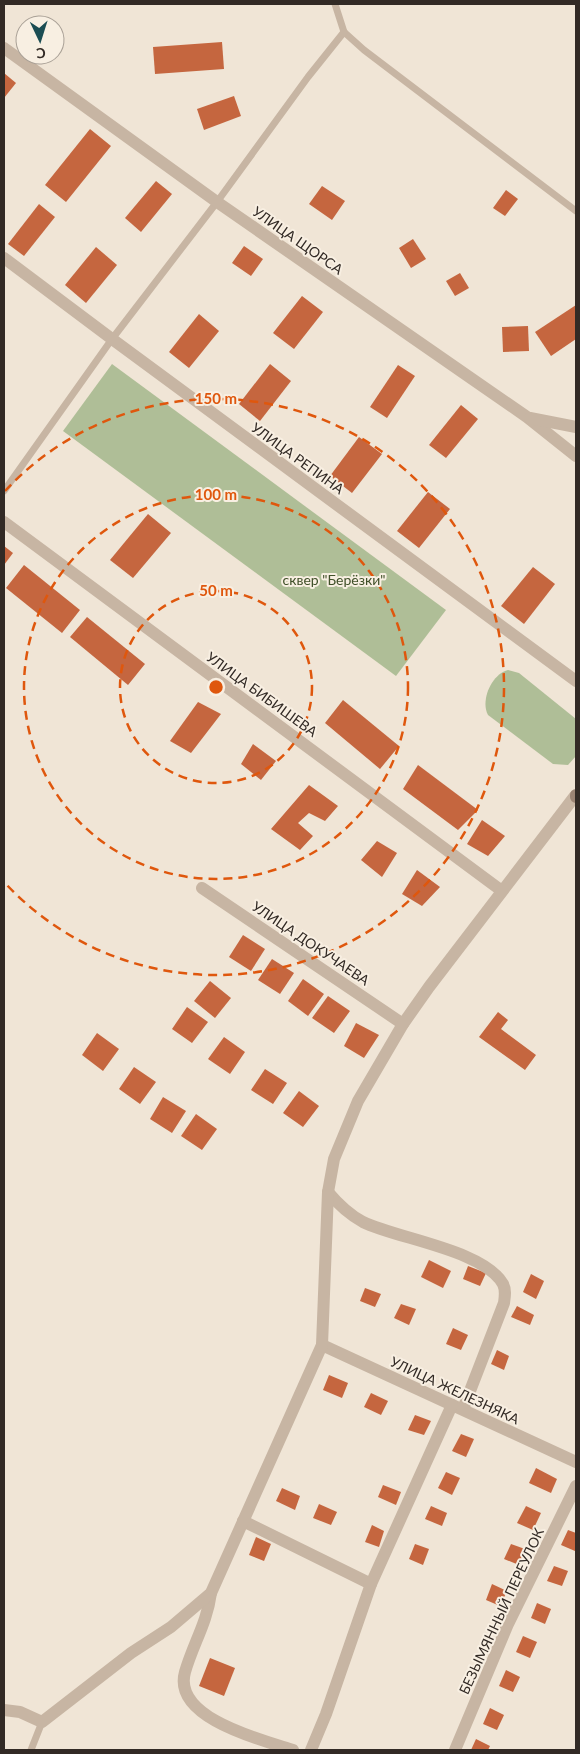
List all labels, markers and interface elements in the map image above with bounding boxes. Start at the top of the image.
north arrow [15,15,65,65]
text: С [35,45,46,62]
street label: УЛИЦА ЩОРСА [249,202,347,278]
text: 150 m [195,389,237,407]
street label: УЛИЦА РЕПИНА [248,419,348,498]
text: 100 m [195,485,237,503]
park label: сквер "Берёзки" [283,571,385,588]
text: 50 m [199,581,233,599]
street label: УЛИЦА БИБИШЕВА [203,648,321,740]
centre of rings [207,678,225,696]
street label: УЛИЦА ДОКУЧАЕВА [249,897,373,989]
street label: УЛИЦА ЖЕЛЕЗНЯКА [388,1353,523,1428]
street label: БЕЗЫМЯННЫЙ ПЕРЕУЛОК [455,1525,547,1697]

